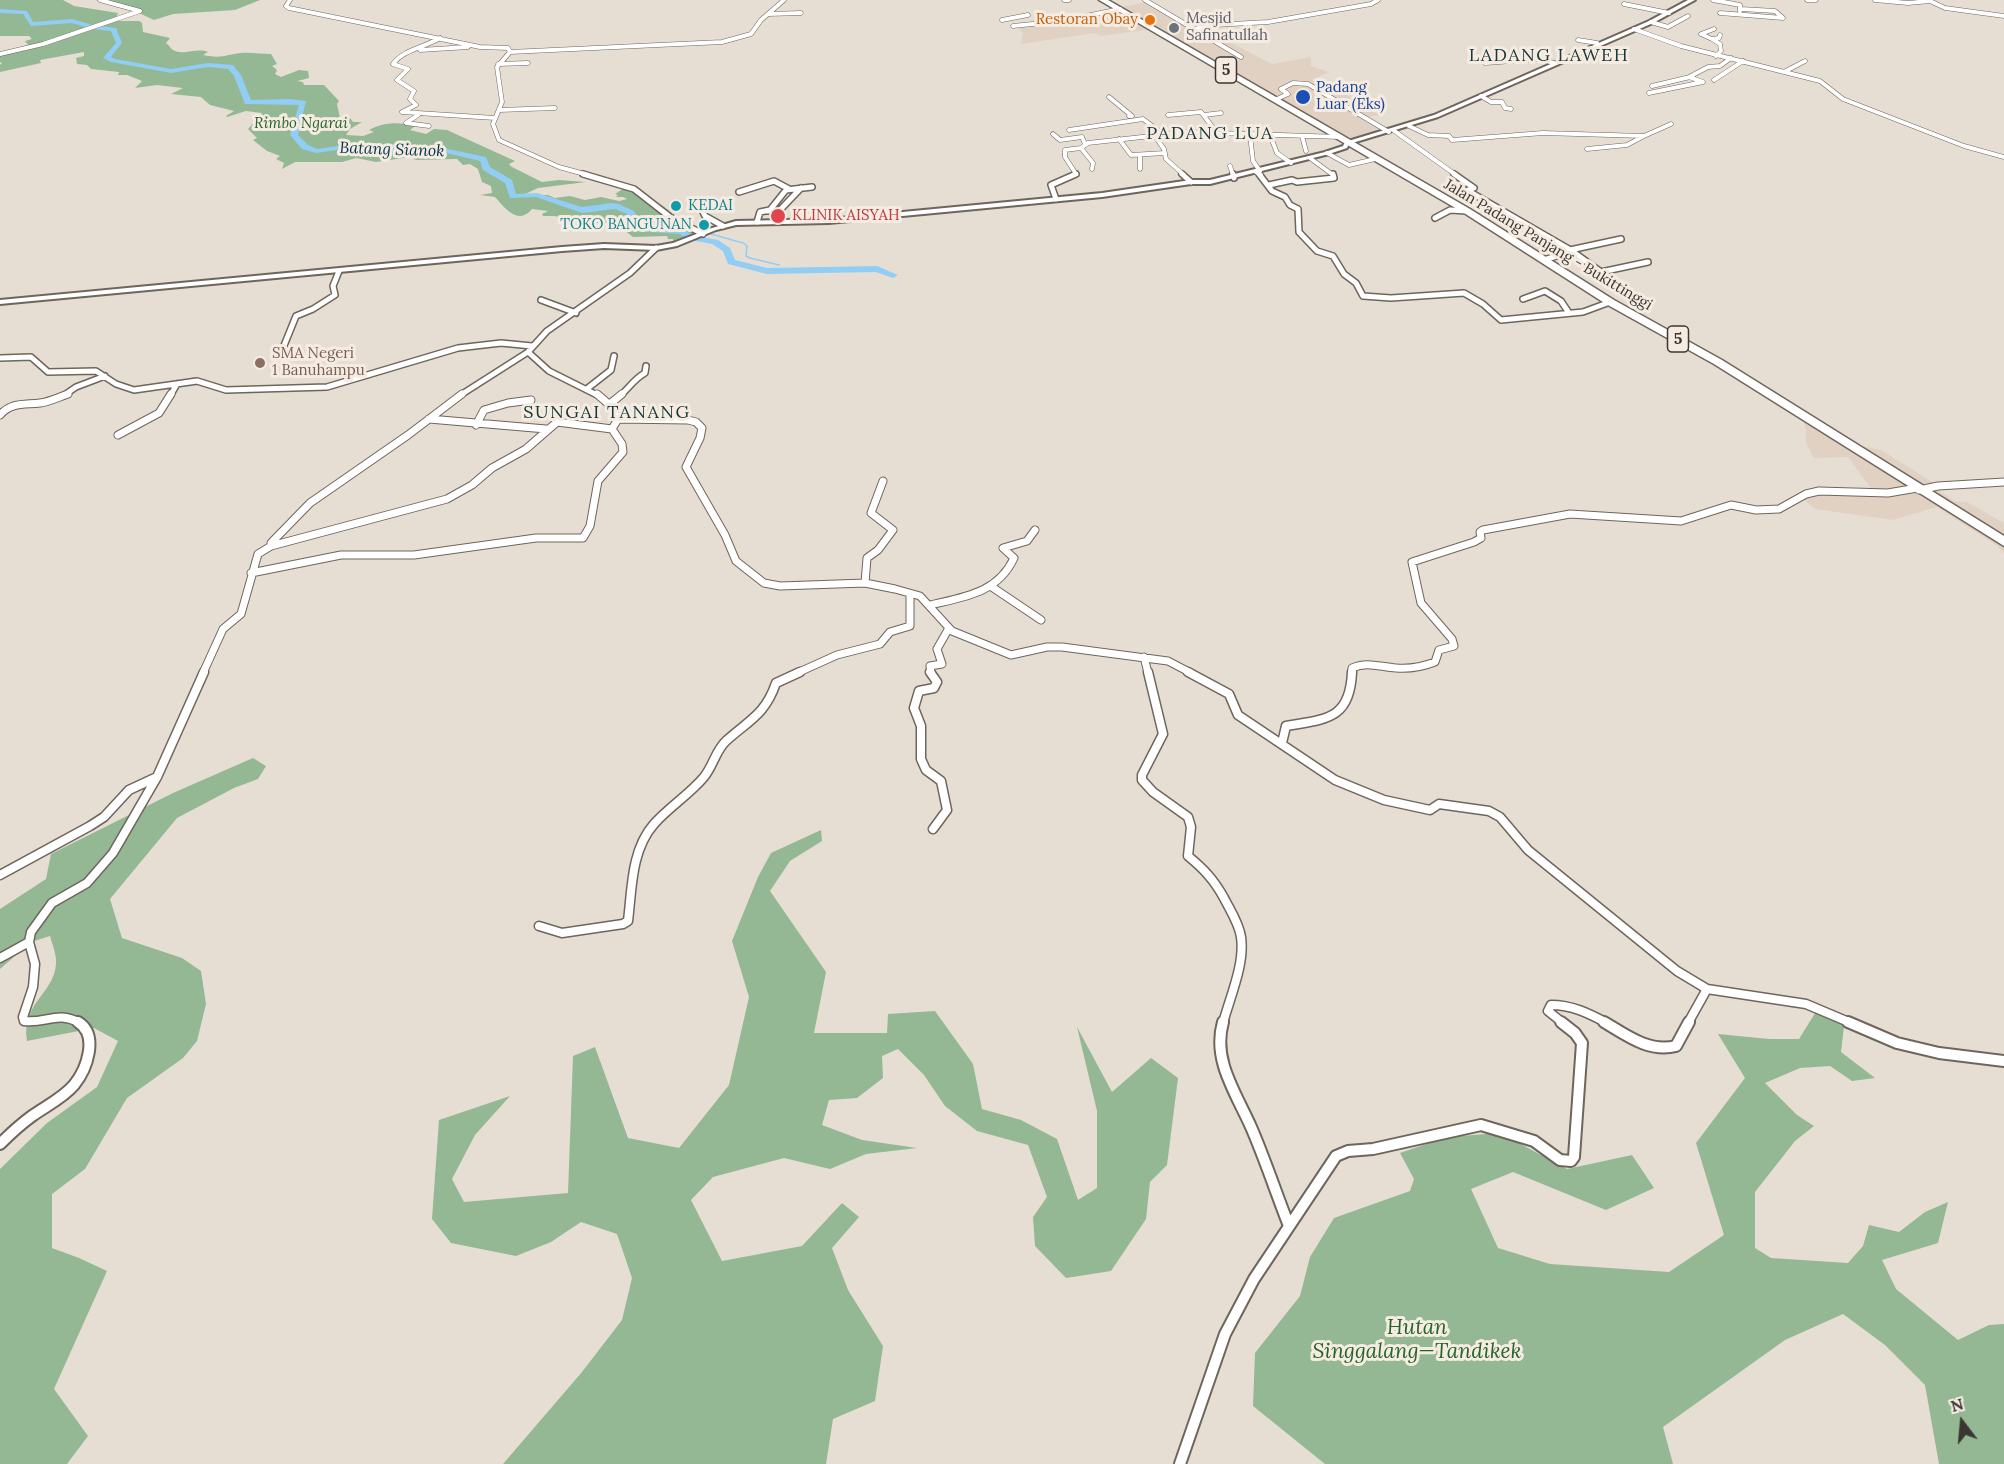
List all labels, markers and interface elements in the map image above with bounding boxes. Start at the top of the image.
place label: Mesjid Safinatullah [1186,10,1268,45]
place label: Restoran Obay [1036,11,1138,29]
marker: Restoran Obay [1143,13,1157,27]
marker: Mesjid Safinatullah [1167,21,1181,35]
district label: LADANG LAWEH [1469,45,1629,67]
road number: 5 [1216,57,1236,83]
place label: Padang Luar (Eks) [1316,79,1385,114]
marker: Padang Luar (Eks) [1294,88,1312,106]
park label: Rimbo Ngarai [254,115,348,133]
district label: PADANG LUA [1146,123,1274,145]
water label: Batang Sianok [339,139,445,161]
street label: Jalan Padang Panjang - Bukittinggi [1441,176,1655,314]
place label: KEDAI [688,197,733,215]
marker: KEDAI [669,199,683,213]
marker: KLINIK AISYAH [769,207,787,225]
place label: KLINIK AISYAH [792,207,900,225]
place label: TOKO BANGUNAN [560,216,692,234]
marker: TOKO BANGUNAN [697,218,711,232]
road number: 5 [1668,326,1688,352]
place label: SMA Negeri 1 Banuhampu [272,345,365,380]
marker: SMA Negeri 1 Banuhampu [253,356,267,370]
district label: SUNGAI TANANG [523,402,691,424]
park label: Hutan Singgalang—Tandikek [1312,1315,1522,1365]
north arrow [1932,1392,1992,1452]
text: N [1948,1393,1966,1416]

